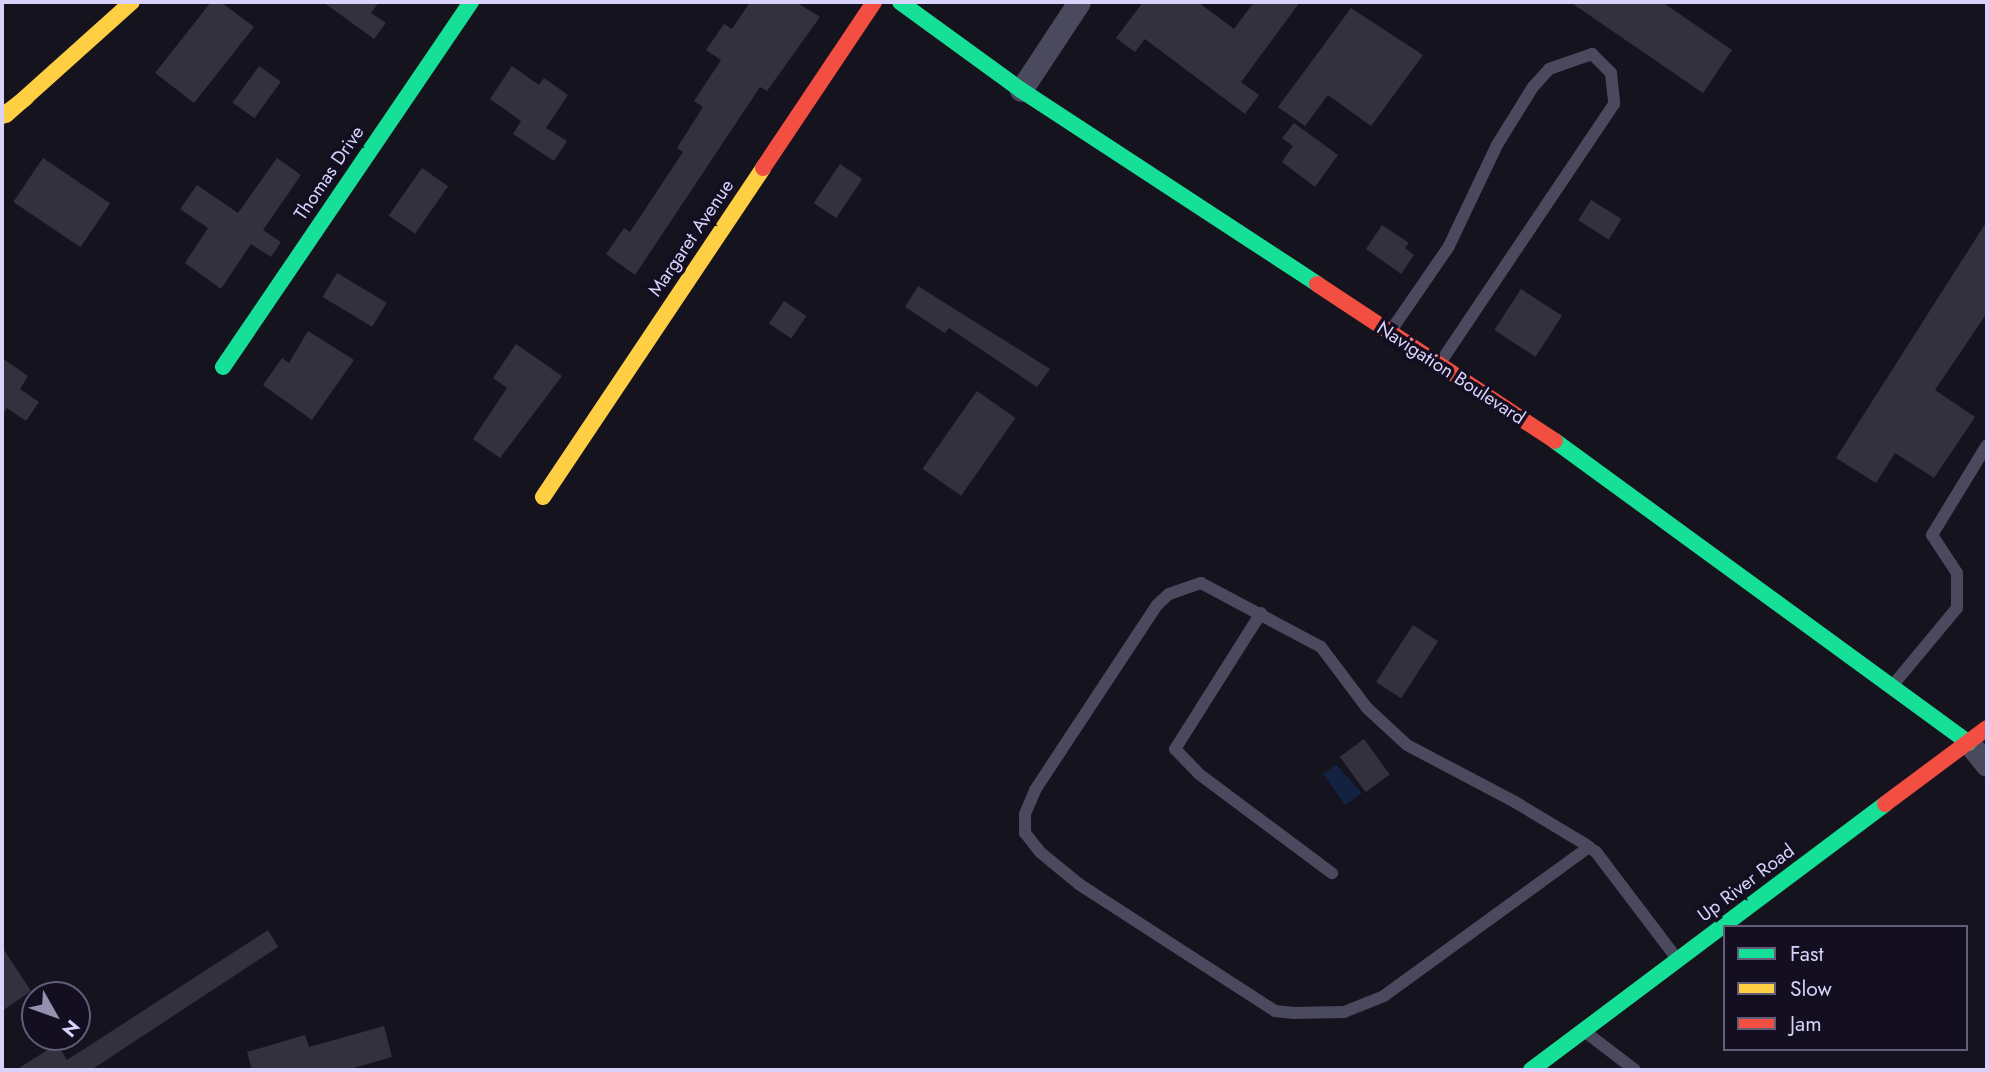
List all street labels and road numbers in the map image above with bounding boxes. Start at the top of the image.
street label: Thomas Drive [289,122,369,224]
street label: Margaret Avenue [643,175,739,301]
street label: Navigation Boulevard [1373,317,1529,429]
street label: Up River Road [1693,839,1799,927]

